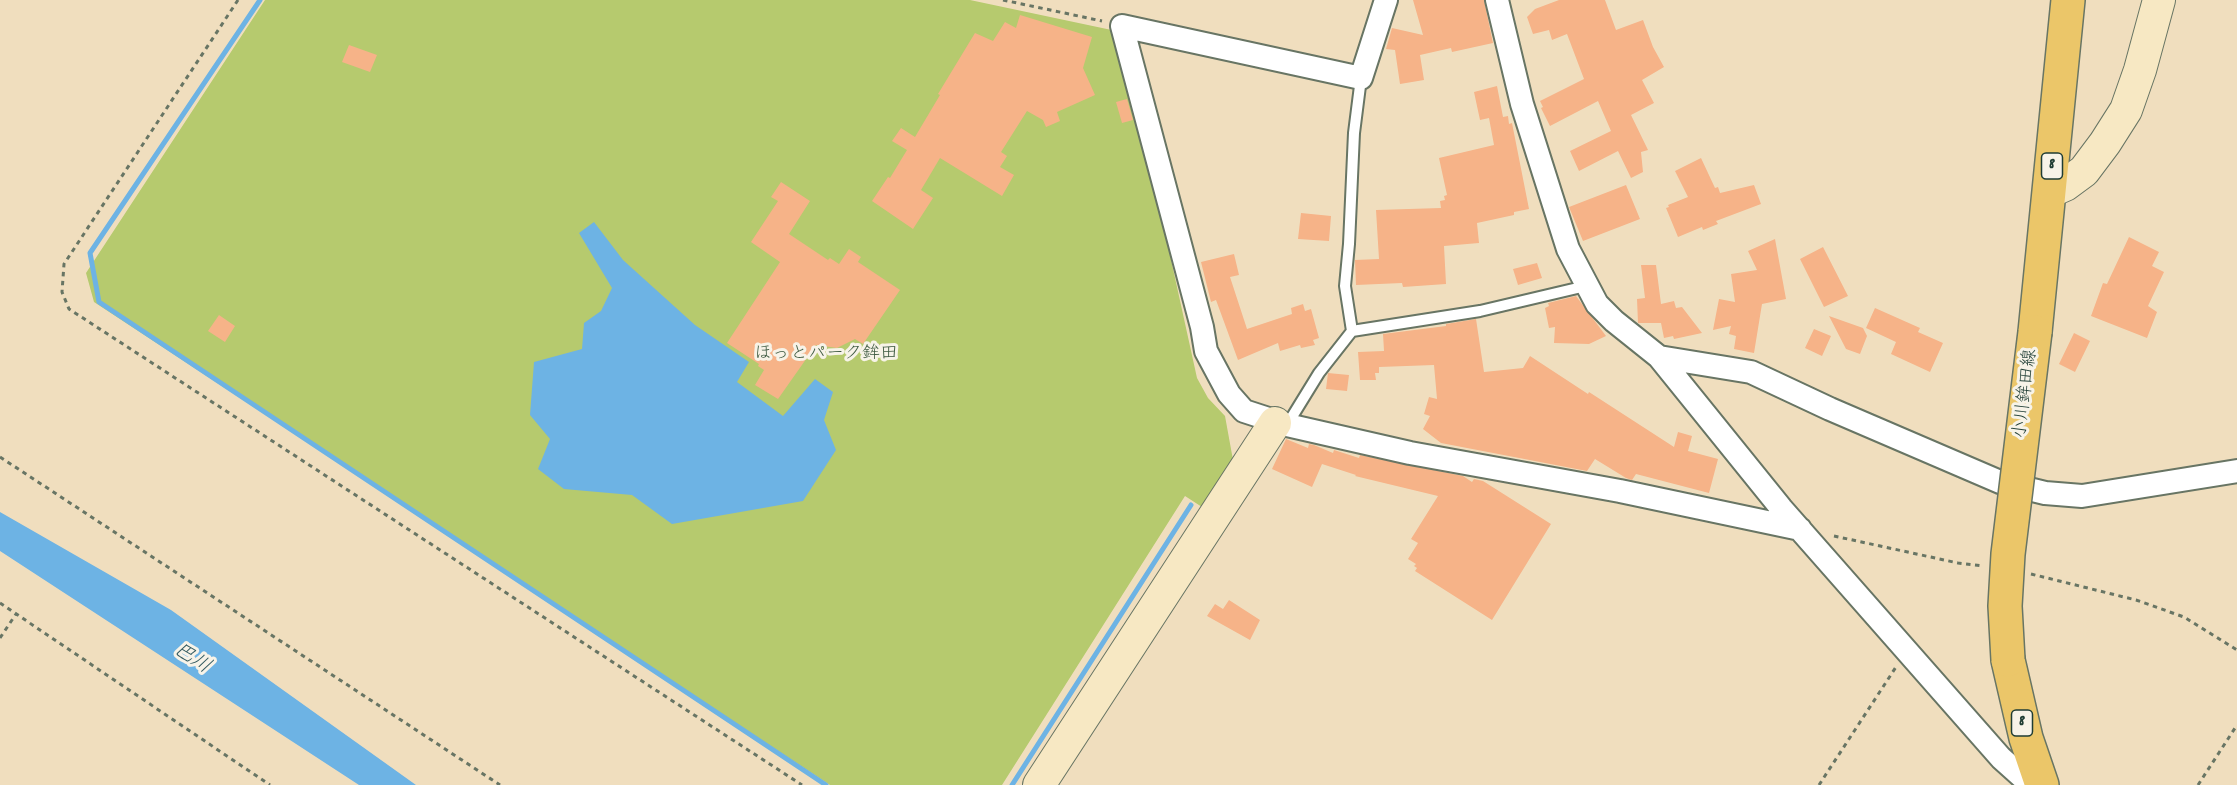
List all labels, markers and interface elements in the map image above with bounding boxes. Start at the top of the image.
road number: 8 [2042,153,2062,179]
park label: ほっとパーク鉾田 [754,345,898,367]
street label: 小川鉾田線 [2011,348,2043,440]
water label: 巴川 [168,639,214,681]
road number: 8 [2012,710,2032,736]

